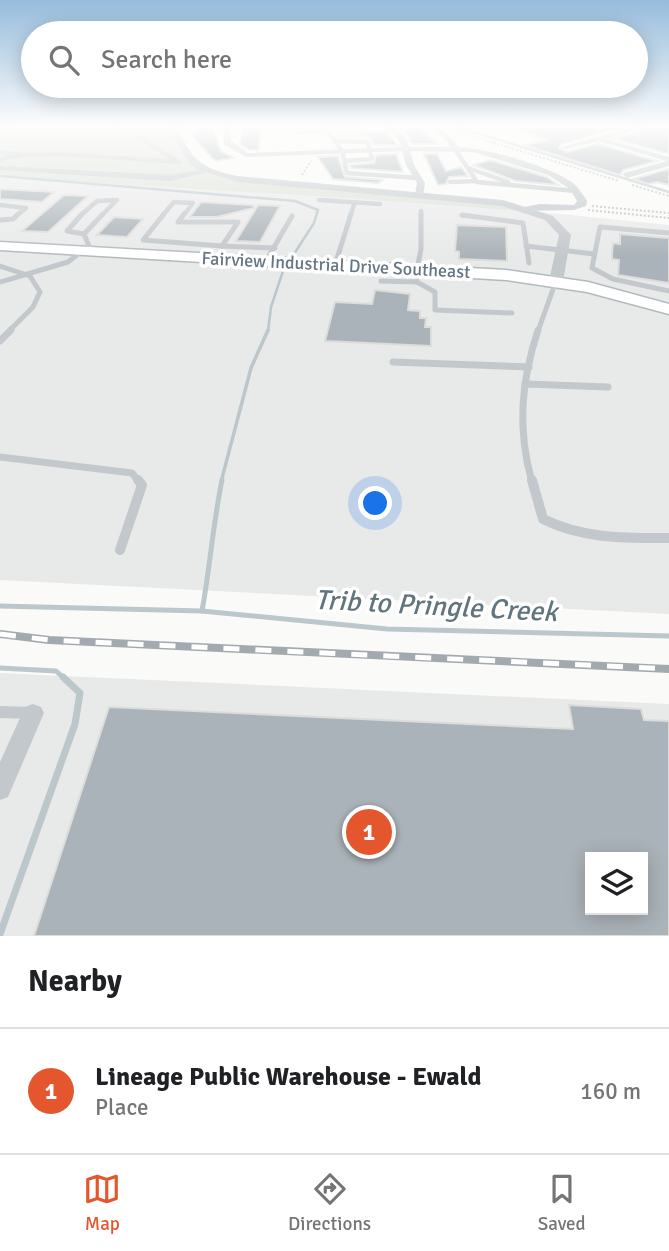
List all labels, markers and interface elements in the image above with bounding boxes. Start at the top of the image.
search box [21,21,648,98]
icon: search [45,41,83,79]
text: Search here [101,44,232,76]
street label: Fairview Industrial Drive Southeast [201,247,471,283]
your location [358,486,392,520]
water label: Trib to Pringle Creek [314,583,561,629]
pin: 1 [346,806,392,858]
map controls [585,852,648,915]
button: layers [585,852,648,915]
text: Nearby [28,963,122,1000]
text: Lineage Public Warehouse - Ewald [95,1061,482,1093]
text: 1 [45,1077,57,1106]
text: 160 m [580,1077,641,1106]
text: Place [95,1093,149,1122]
tab: Map [83,1170,121,1236]
tab: Directions [288,1170,371,1236]
tab: Saved [538,1170,586,1236]

